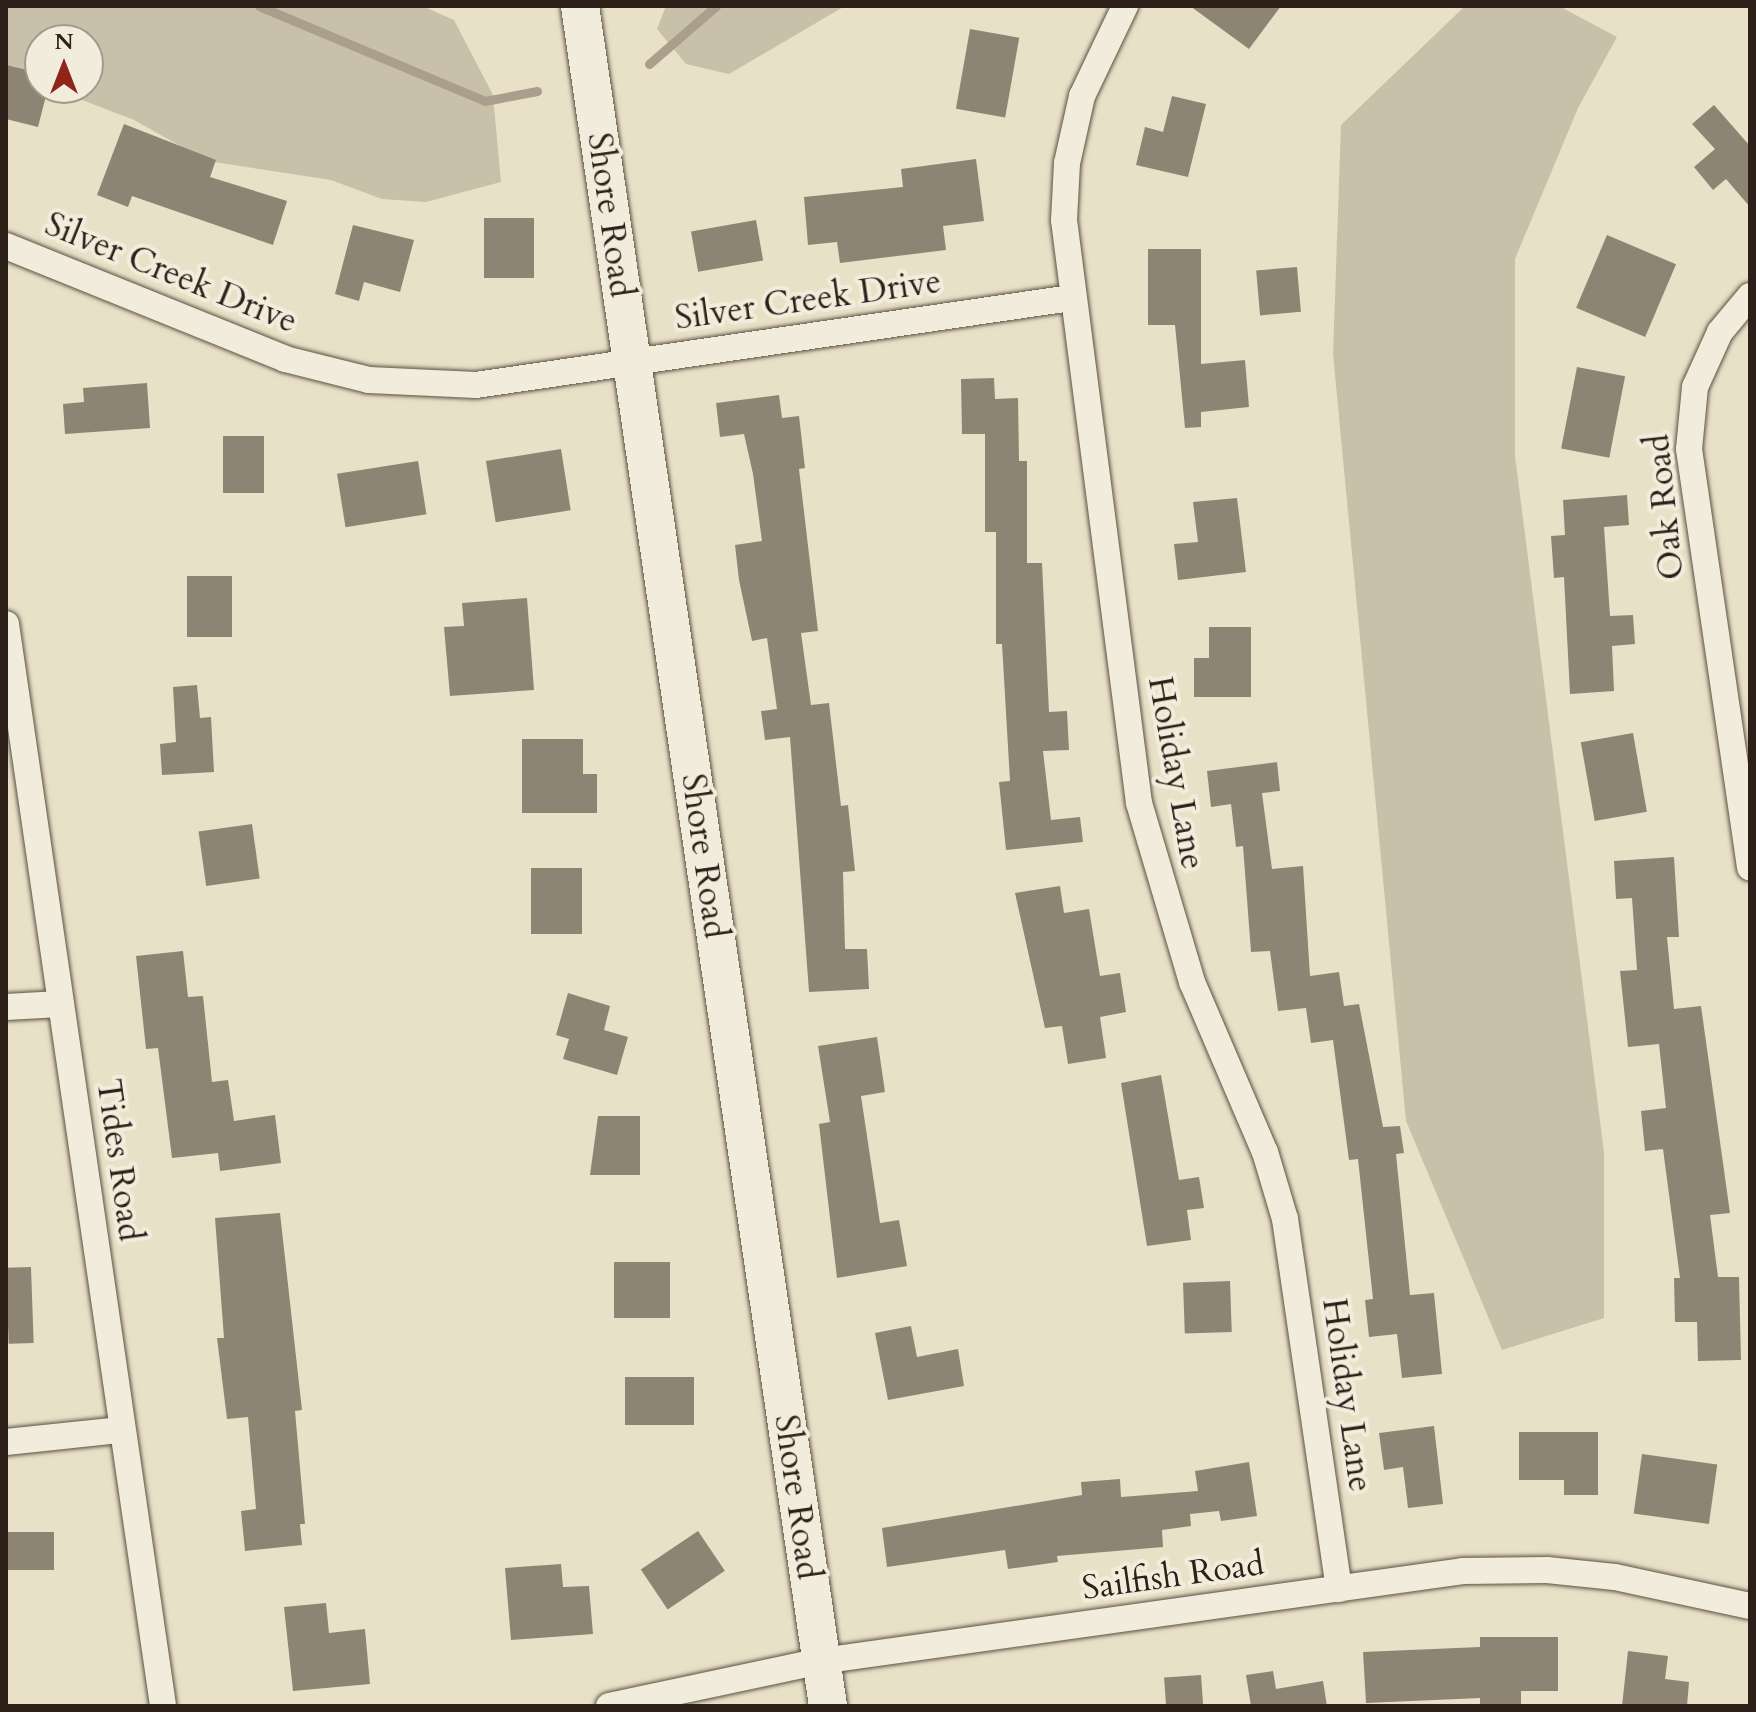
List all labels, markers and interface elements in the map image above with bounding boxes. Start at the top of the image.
north arrow [24,24,104,104]
text: N [54,27,74,57]
street label: Shore Road [578,130,642,300]
street label: Silver Creek Drive [39,204,303,342]
street label: Silver Creek Drive [672,261,944,339]
street label: Oak Road [1637,432,1693,582]
street label: Holiday Lane [1139,673,1213,873]
street label: Shore Road [672,771,736,941]
street label: Tides Road [87,1076,151,1244]
street label: Holiday Lane [1313,1296,1381,1494]
street label: Shore Road [765,1412,829,1582]
street label: Sailfish Road [1080,1543,1266,1609]

